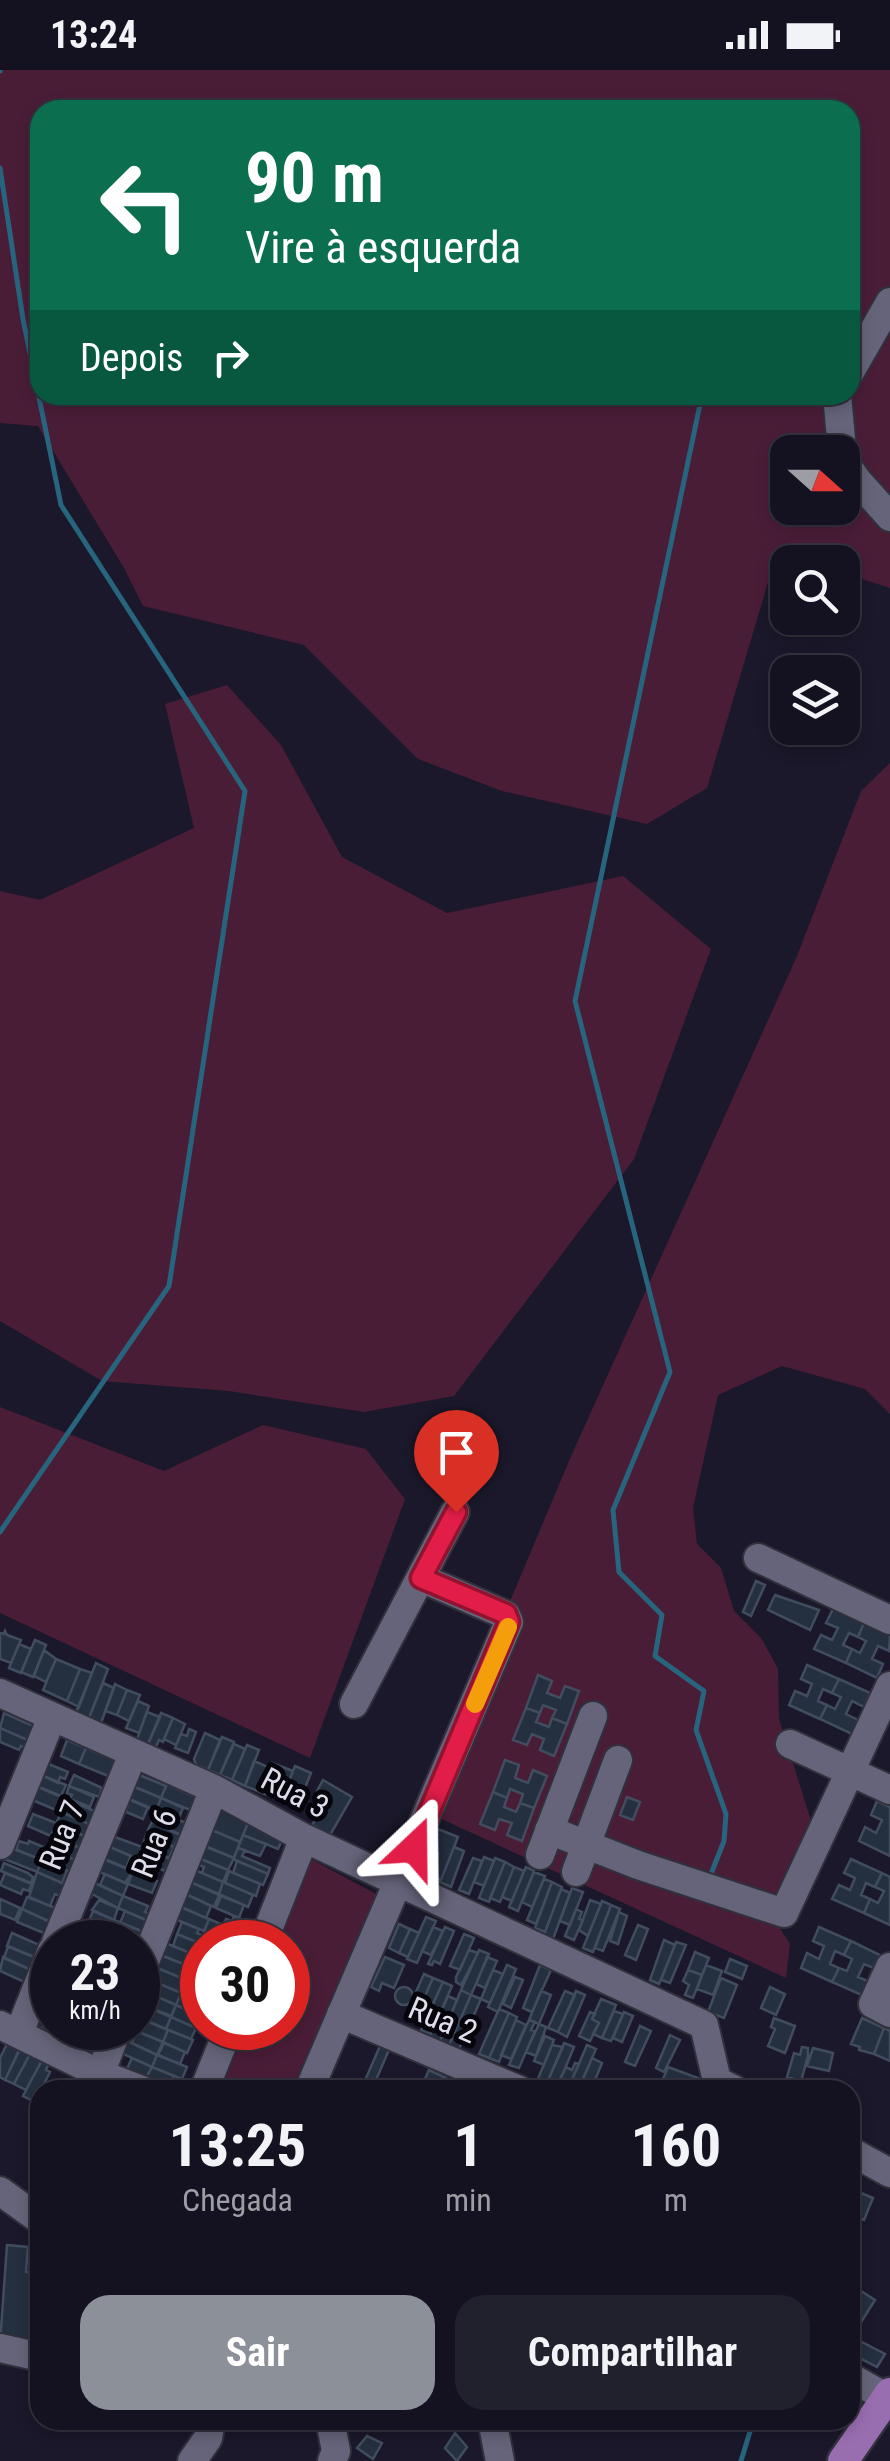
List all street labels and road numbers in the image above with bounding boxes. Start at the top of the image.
street label: Rua 3 [255,1760,335,1826]
street label: Rua 7 [31,1795,93,1875]
street label: Rua 6 [123,1803,185,1883]
street label: Rua 2 [403,1989,483,2051]

